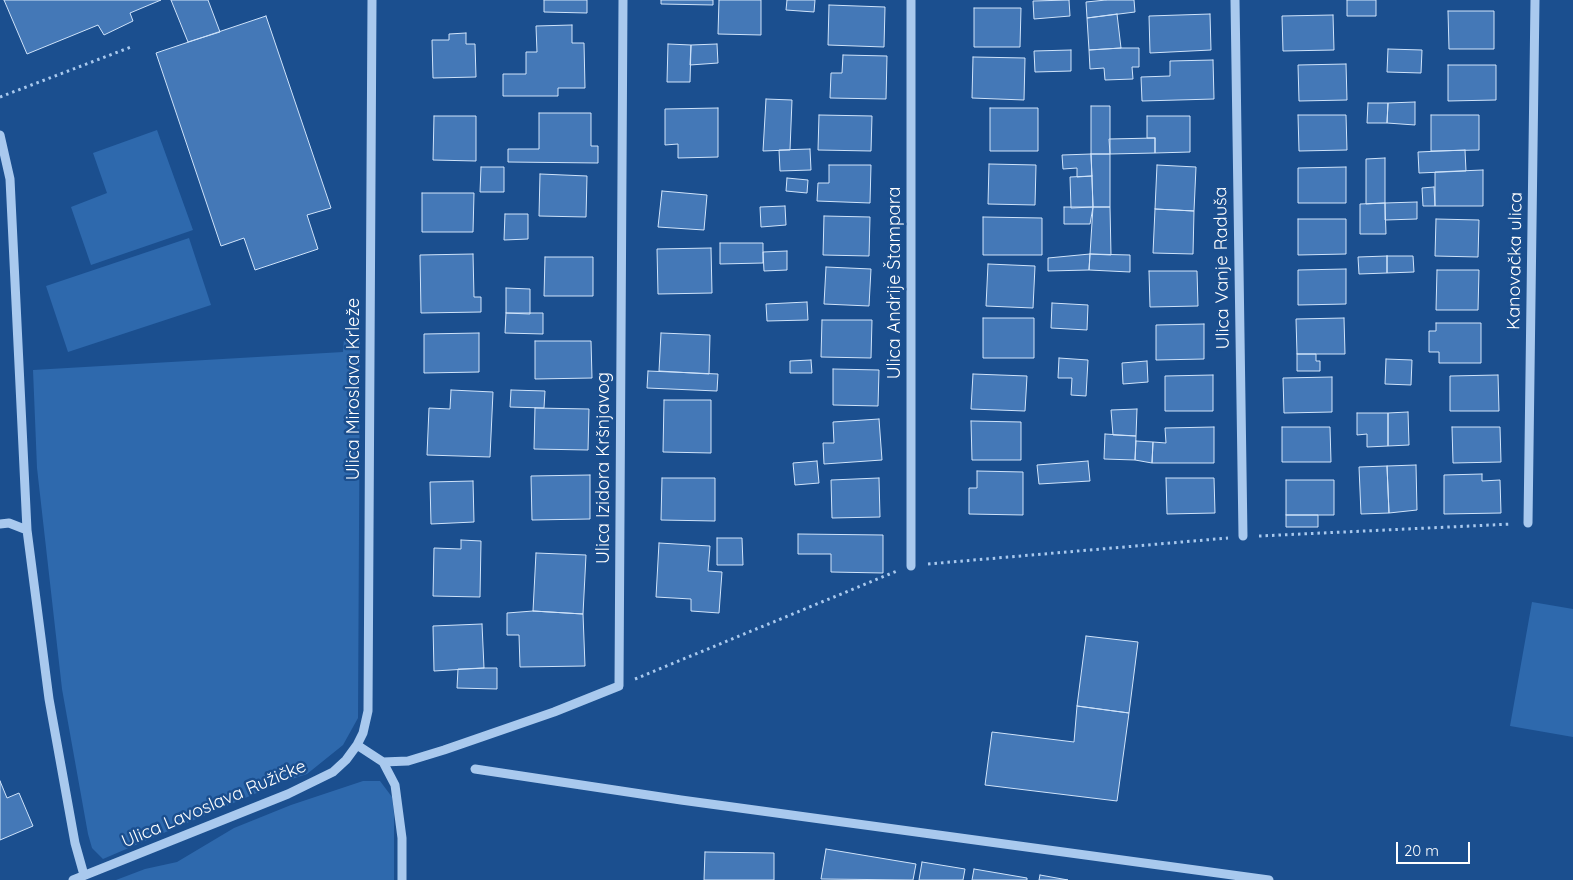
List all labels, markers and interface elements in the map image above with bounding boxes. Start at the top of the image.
street label: Ulica Vanje Raduša [1210,186,1234,350]
street label: Ulica Andrije Štampara [884,187,906,379]
street label: Kanovačka ulica [1503,192,1527,330]
street label: Ulica Miroslava Krleže [343,298,365,480]
street label: Ulica Izidora Kršnjavog [593,372,615,564]
street label: Ulica Lavoslava Ružičke [118,755,310,853]
scale bar [1398,832,1472,864]
text: 20 m [1404,841,1439,860]

